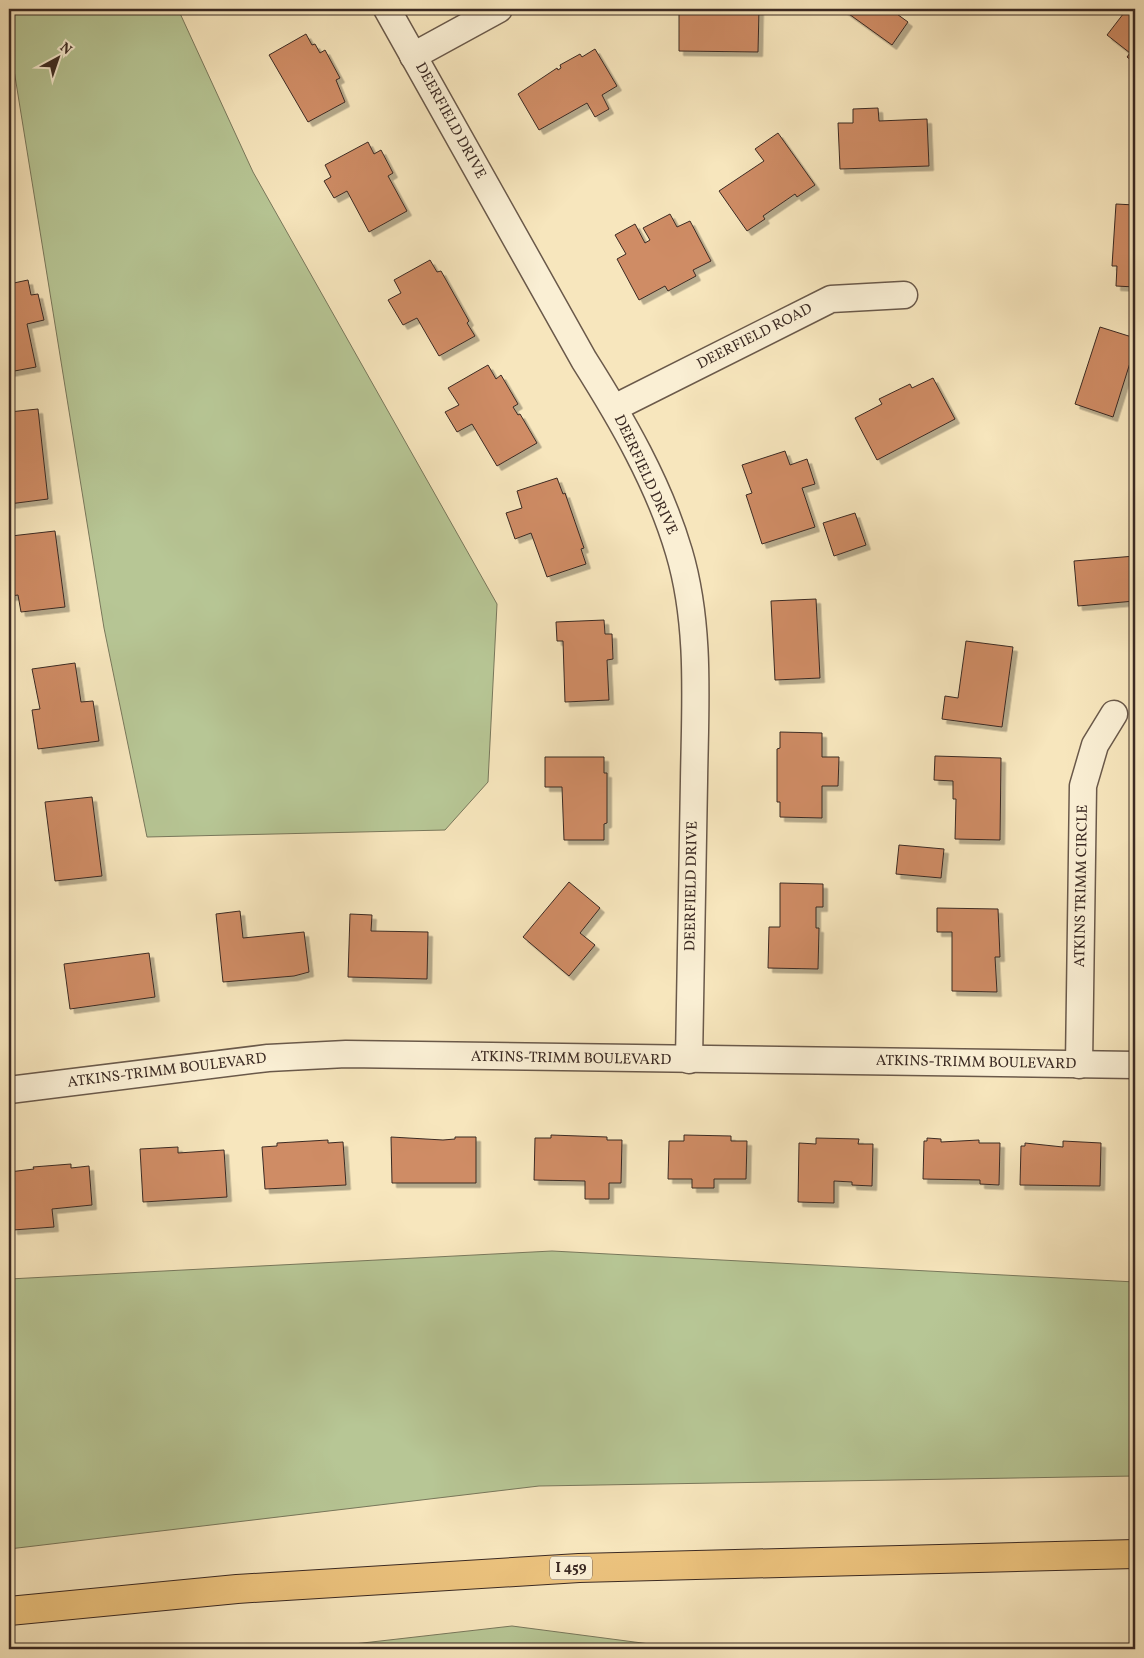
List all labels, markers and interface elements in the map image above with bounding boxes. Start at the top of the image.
north arrow [32,32,82,82]
text: N [55,39,75,60]
street label: DEERFIELD DRIVE [409,59,491,183]
street label: DEERFIELD ROAD [694,299,816,375]
street label: DEERFIELD DRIVE [608,412,682,538]
street label: ATKINS TRIMM CIRCLE [1070,804,1094,968]
street label: DEERFIELD DRIVE [680,821,704,951]
street label: ATKINS-TRIMM BOULEVARD [471,1047,671,1071]
street label: ATKINS-TRIMM BOULEVARD [66,1048,268,1094]
street label: ATKINS-TRIMM BOULEVARD [876,1051,1076,1075]
road number: I 459 [550,1556,592,1580]

